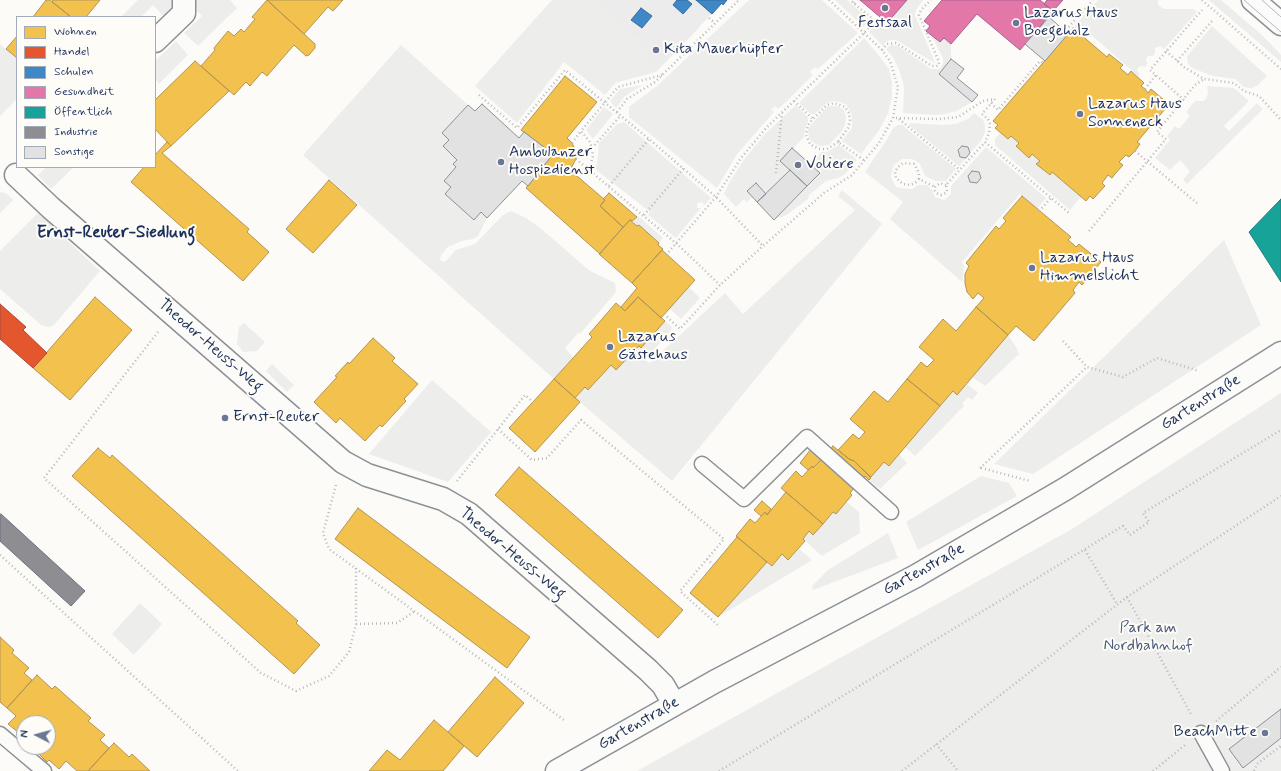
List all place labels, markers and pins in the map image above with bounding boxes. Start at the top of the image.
marker: Festsaal [880,3,890,13]
place label: Lazarus Haus Boegeholz [1024,4,1118,42]
place label: Festsaal [858,14,912,34]
marker: Lazarus Haus Boegeholz [1011,18,1021,28]
place label: Kita Mauerhüpfer [664,40,783,60]
marker: Kita Mauerhüpfer [651,45,661,55]
place label: Lazarus Haus Sonneneck [1088,95,1182,133]
marker: Lazarus Haus Sonneneck [1075,109,1085,119]
place label: Ambulanzer Hospizdienst [509,143,595,181]
place label: Voliere [806,155,854,175]
marker: Ambulanzer Hospizdienst [496,157,506,167]
marker: Voliere [793,160,803,170]
place label: Lazarus Haus Himmelslicht [1040,249,1139,287]
marker: Lazarus Haus Himmelslicht [1027,263,1037,273]
place label: Lazarus Gästehaus [618,328,688,366]
marker: Lazarus Gästehaus [605,342,615,352]
place label: Ernst-Reuter [233,408,319,428]
marker: Ernst-Reuter [220,413,230,423]
place label: BeachMitte [1174,723,1257,743]
marker: BeachMitte [1260,728,1270,738]

